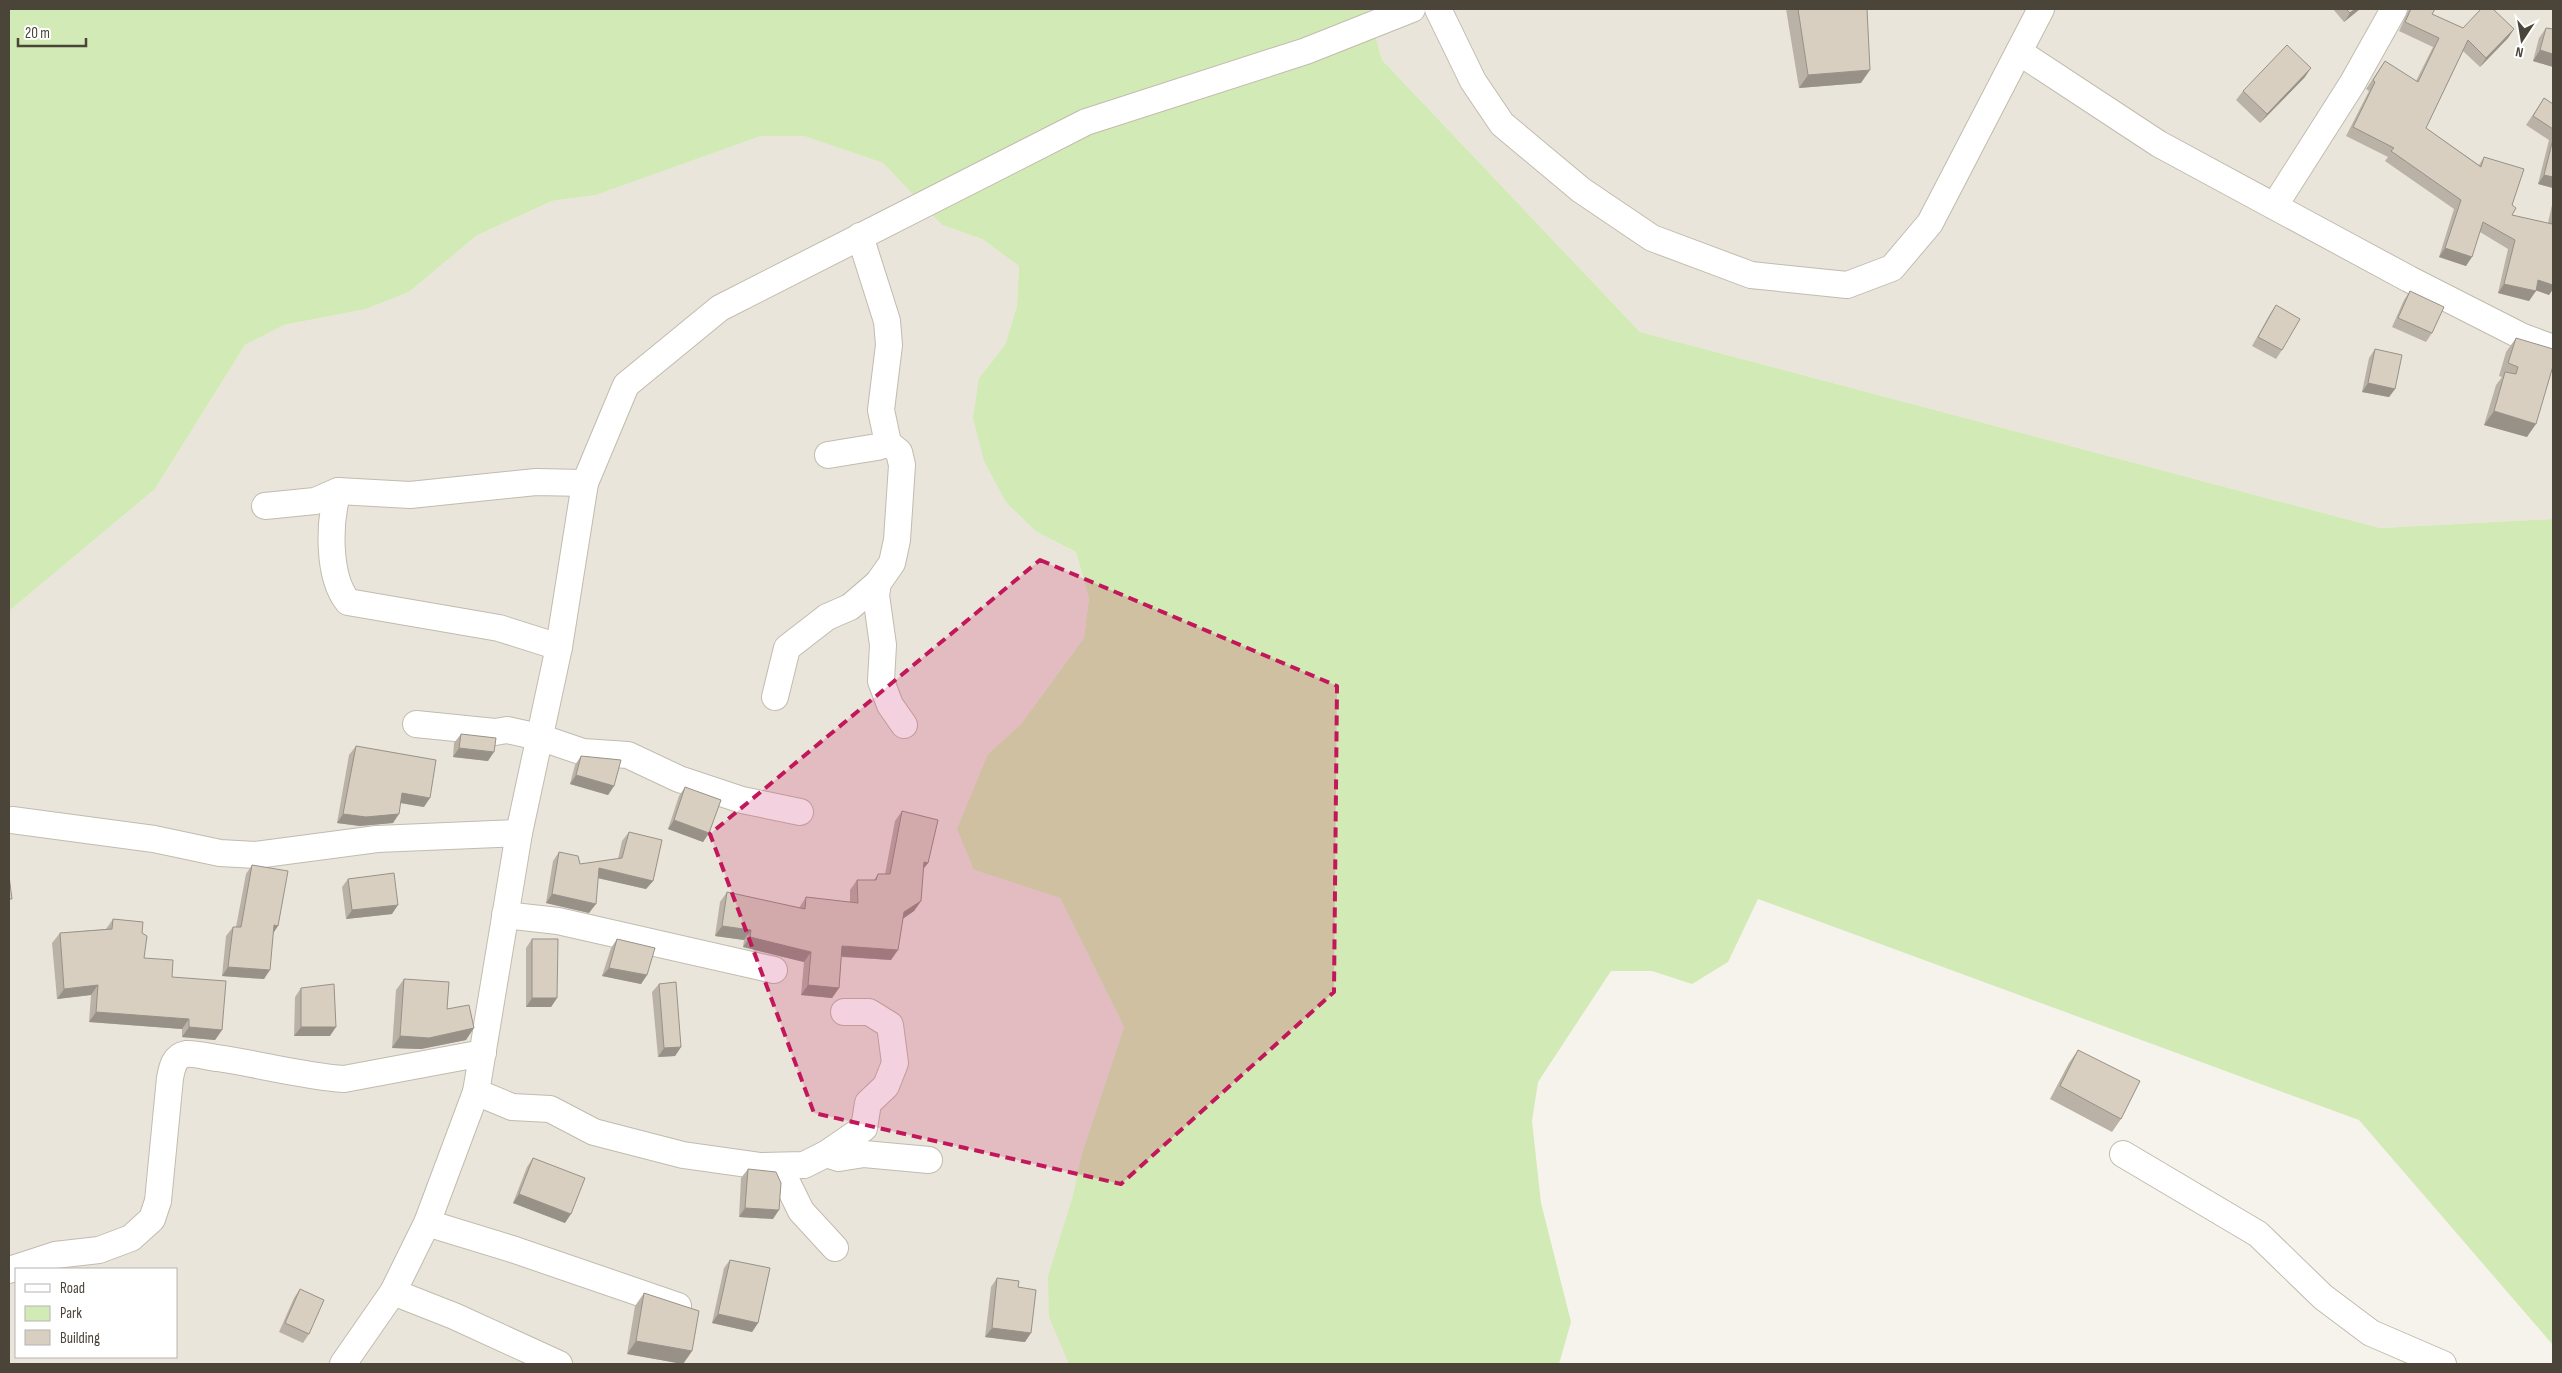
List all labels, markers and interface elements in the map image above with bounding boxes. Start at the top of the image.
scale bar [18,15,85,47]
north arrow [2497,15,2547,65]
text: 20 m [25,24,50,43]
text: N [2514,43,2525,61]
legend [15,1268,178,1358]
text: Road [60,1279,85,1298]
text: Park [60,1304,82,1323]
text: Building [60,1329,100,1348]

